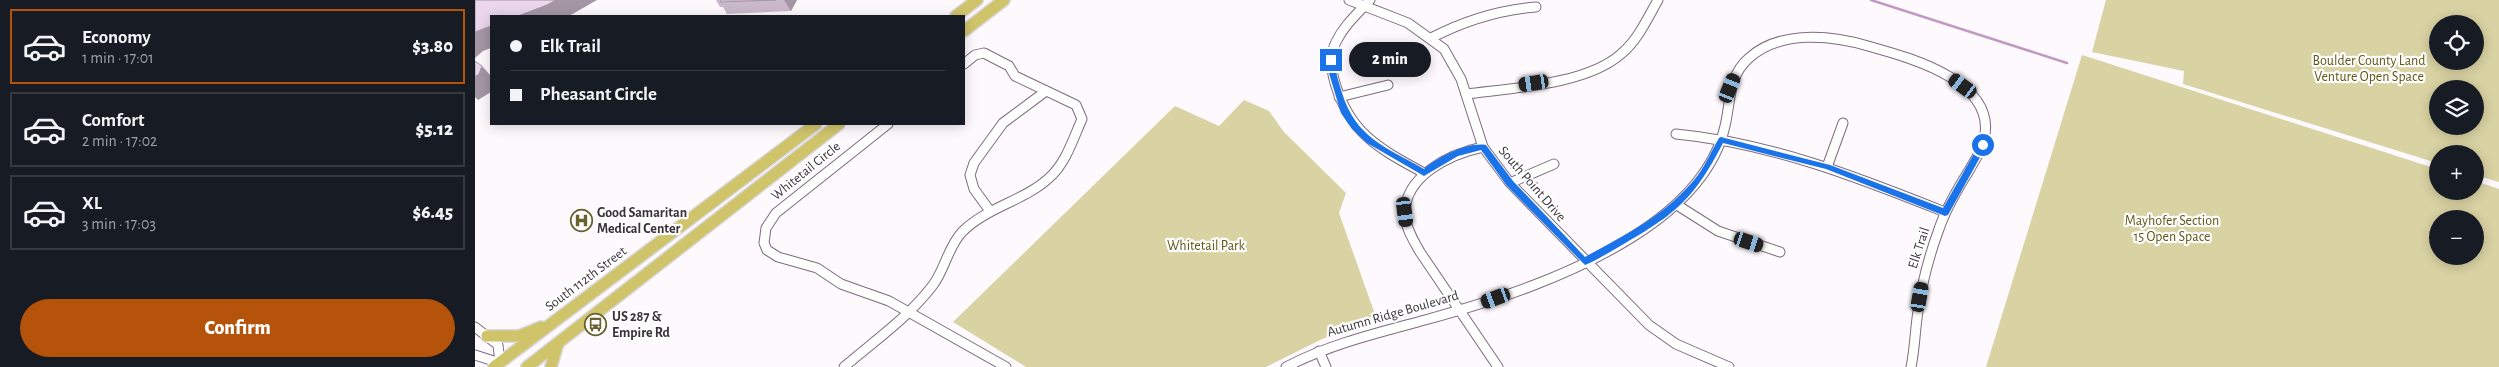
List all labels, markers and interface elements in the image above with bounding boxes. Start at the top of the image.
map controls [2429,15,2484,265]
button: locate [2429,15,2484,70]
icon: car [22,24,67,69]
text: Economy [82,28,151,47]
text: $3.80 [412,37,453,56]
text: Elk Trail [540,37,601,56]
callout: 2 min [1349,42,1431,78]
route end [1320,49,1342,71]
text: 1 min · 17:01 [82,50,154,66]
text: 2 min [1372,51,1408,67]
park label: Boulder County Land Venture Open Space [2313,54,2425,84]
car [1717,71,1742,105]
car [1946,71,1979,101]
car [1518,73,1549,93]
button: layers [2429,80,2484,135]
text: Pheasant Circle [540,85,657,104]
icon: car [22,107,67,152]
text: Comfort [82,111,144,130]
text: $5.12 [416,120,453,139]
text: 2 min · 17:02 [82,133,157,149]
route start [1972,134,1994,156]
street label: Whitetail Circle [769,139,843,203]
street label: South Point Drive [1496,144,1568,224]
button: + [2429,145,2484,200]
icon: car [22,190,67,235]
text: XL [82,194,102,213]
car [1395,196,1414,228]
text: $6.45 [413,203,453,222]
place label: Good Samaritan Medical Center [597,206,687,236]
hospital icon: Good Samaritan Medical Center [569,209,593,233]
button: − [2429,210,2484,265]
park label: Mayhofer Section 15 Open Space [2125,214,2219,244]
text: 3 min · 17:03 [82,216,156,232]
street label: Elk Trail [1906,226,1932,270]
car [1732,230,1765,254]
park label: Whitetail Park [1167,239,1246,253]
street label: South 112th Street [543,244,630,314]
car [1910,281,1929,313]
car [1479,286,1512,310]
street label: Autumn Ridge Boulevard [1326,289,1460,339]
button: Confirm [20,299,455,357]
place label: US 287 & Empire Rd [612,310,671,340]
bus stop icon: US 287 & Empire Rd [584,313,608,337]

